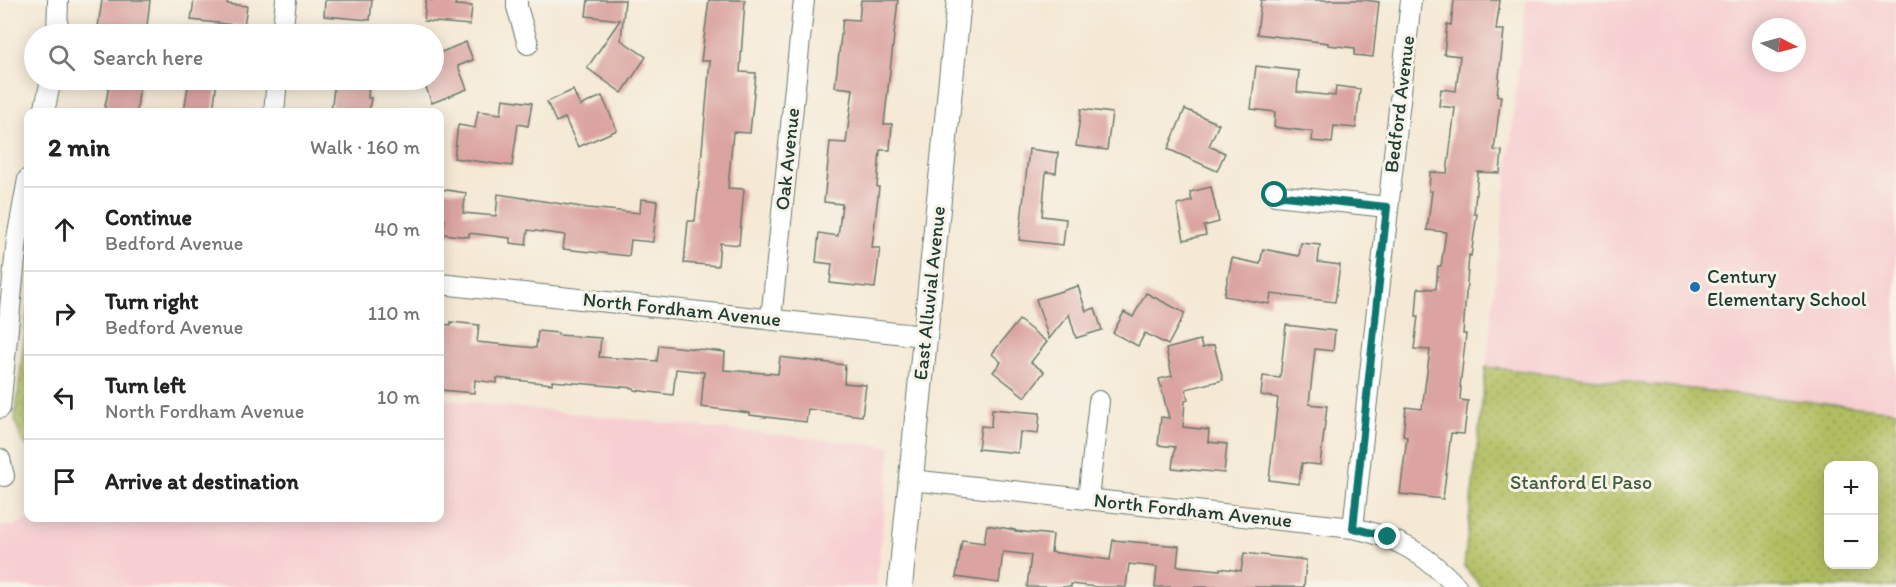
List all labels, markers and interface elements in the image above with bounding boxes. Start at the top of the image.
north arrow [1752,18,1806,72]
search box [24,24,444,90]
street label: Bedford Avenue [1379,34,1419,174]
icon: search [45,41,78,74]
text: Search here [93,44,203,71]
street label: Oak Avenue [770,106,804,212]
text: 2 min [48,131,110,163]
text: Walk · 160 m [310,135,420,159]
route start [1261,181,1287,207]
text: Continue [105,204,192,231]
street label: East Alluvial Avenue [908,205,950,381]
icon: ahead [48,213,81,246]
text: 40 m [374,217,420,241]
text: Bedford Avenue [105,231,243,255]
place label: Century Elementary School [1707,264,1867,311]
marker: Century Elementary School [1688,280,1702,294]
street label: North Fordham Avenue [582,287,782,331]
text: Turn right [105,288,199,315]
icon: right [48,297,81,330]
text: 110 m [368,301,420,325]
text: Bedford Avenue [105,315,243,339]
text: Turn left [105,372,186,399]
icon: left [48,381,81,414]
text: 10 m [377,385,420,409]
text: North Fordham Avenue [105,399,304,423]
map controls [1824,461,1878,569]
button: + [1824,461,1878,515]
icon: arrive [48,465,81,498]
text: Arrive at destination [105,468,299,495]
park label: Stanford El Paso [1510,470,1652,494]
street label: North Fordham Avenue [1093,488,1293,532]
button: − [1824,515,1878,569]
route end [1374,523,1400,549]

